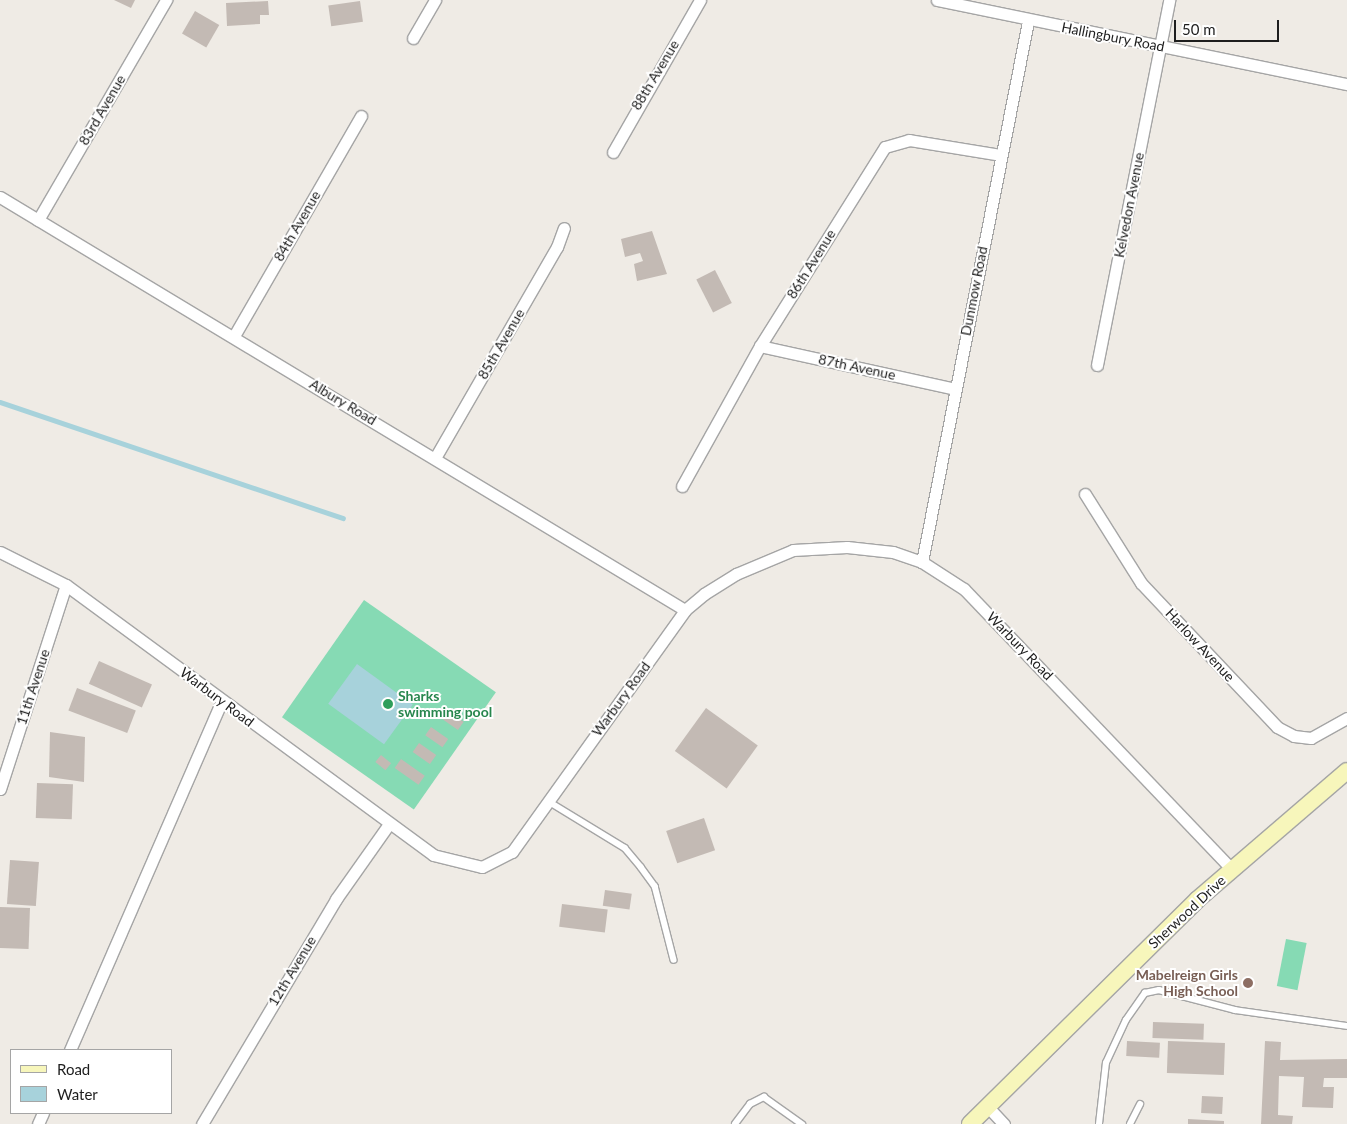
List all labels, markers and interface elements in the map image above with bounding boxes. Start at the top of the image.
scale bar [1177,10,1282,42]
street label: Hallingbury Road [1060,19,1166,55]
text: 50 m [1182,20,1216,38]
street label: 88th Avenue [627,37,683,113]
street label: 83rd Avenue [75,72,129,148]
street label: Kelvedon Avenue [1111,151,1147,259]
street label: 84th Avenue [270,188,324,264]
street label: 86th Avenue [783,226,839,302]
street label: Dunmow Road [957,245,991,337]
street label: 85th Avenue [474,306,528,382]
street label: 87th Avenue [817,351,897,383]
street label: Albury Road [306,375,380,429]
street label: Harlow Avenue [1162,605,1238,685]
street label: Warbury Road [983,608,1057,684]
street label: 11th Avenue [13,647,53,727]
street label: Warbury Road [588,658,654,740]
street label: Warbury Road [177,664,257,730]
place label: Sharks swimming pool [398,688,492,720]
marker: Sharks swimming pool [382,698,394,710]
street label: Sherwood Drive [1145,872,1229,952]
street label: 12th Avenue [264,933,320,1009]
place label: Mabelreign Girls High School [1136,967,1238,1000]
marker: Mabelreign Girls High School [1242,977,1254,989]
legend [10,1049,172,1114]
text: Road [57,1060,90,1078]
text: Water [57,1085,98,1103]

